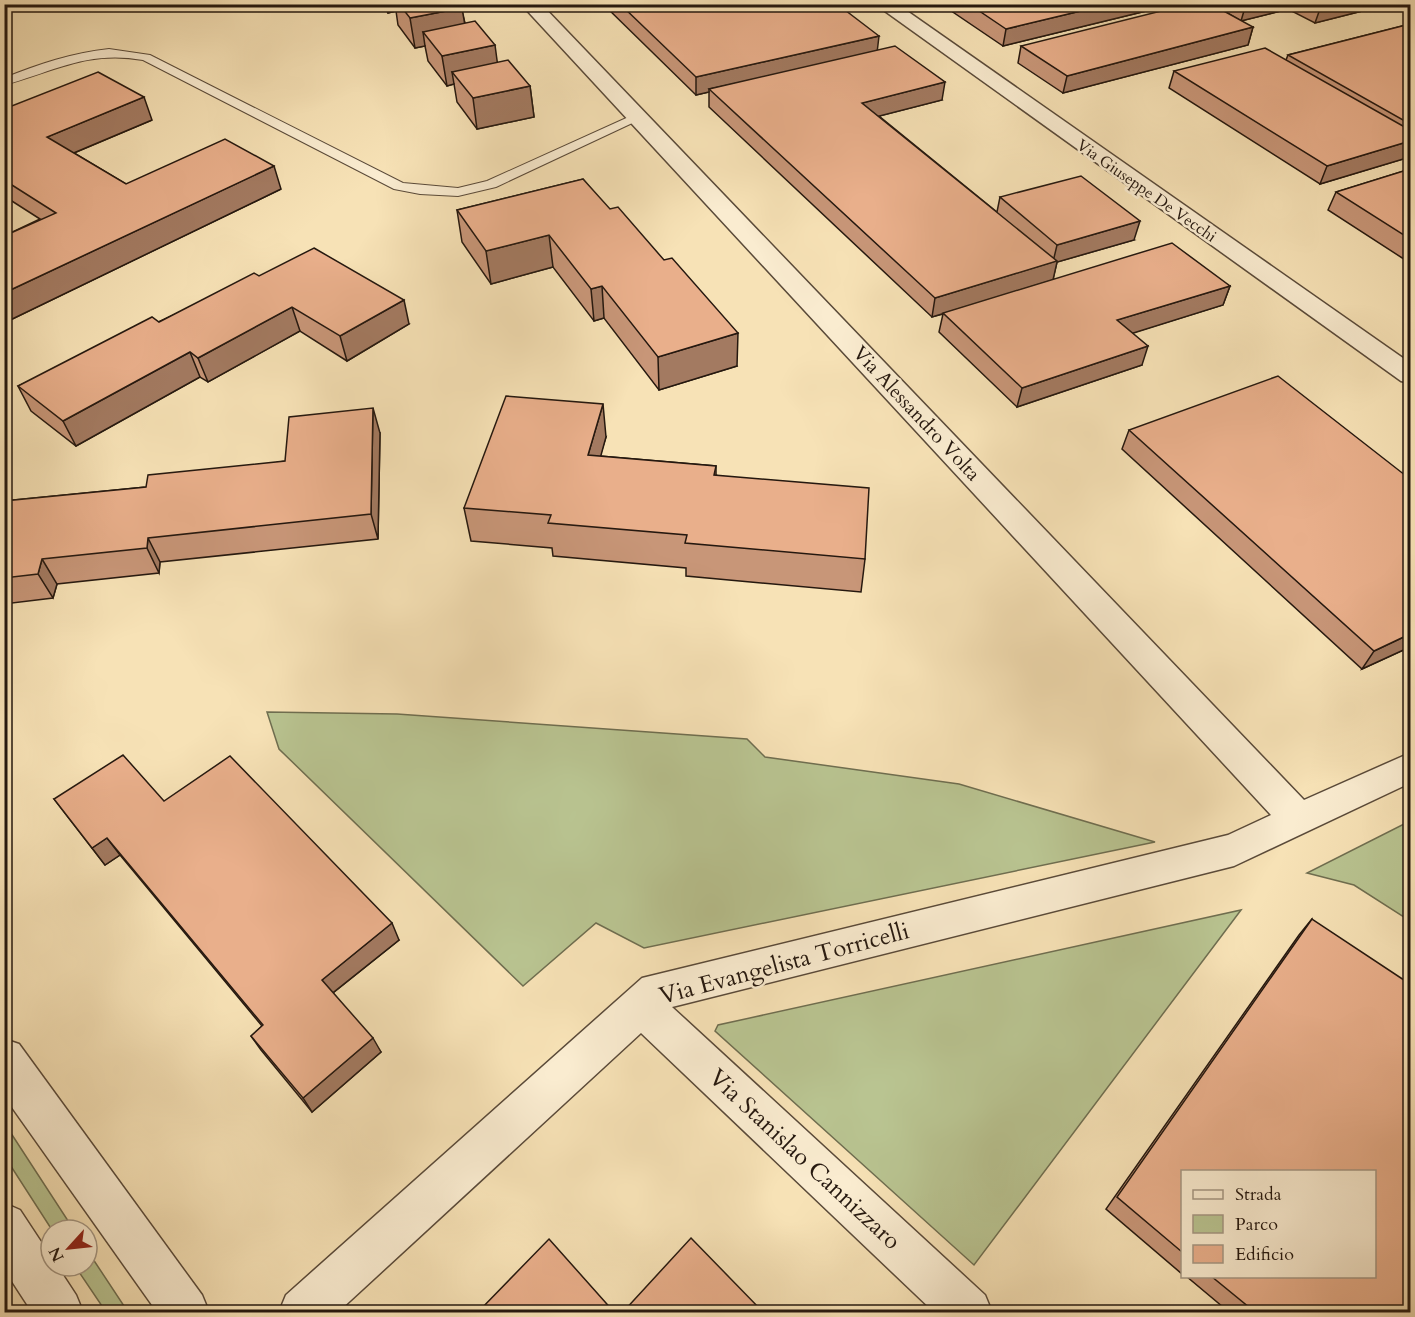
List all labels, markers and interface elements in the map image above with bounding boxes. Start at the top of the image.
street label: Via Giuseppe De Vecchi [1072,134,1221,248]
street label: Via Alessandro Volta [847,340,987,487]
street label: Via Evangelista Torricelli [656,914,913,1013]
street label: Via Stanislao Cannizzaro [701,1061,908,1257]
legend [1181,1170,1376,1278]
text: Strada [1235,1182,1282,1207]
text: Parco [1235,1212,1278,1237]
north arrow [39,1218,99,1278]
text: Edificio [1235,1242,1294,1267]
text: N [44,1243,69,1266]

